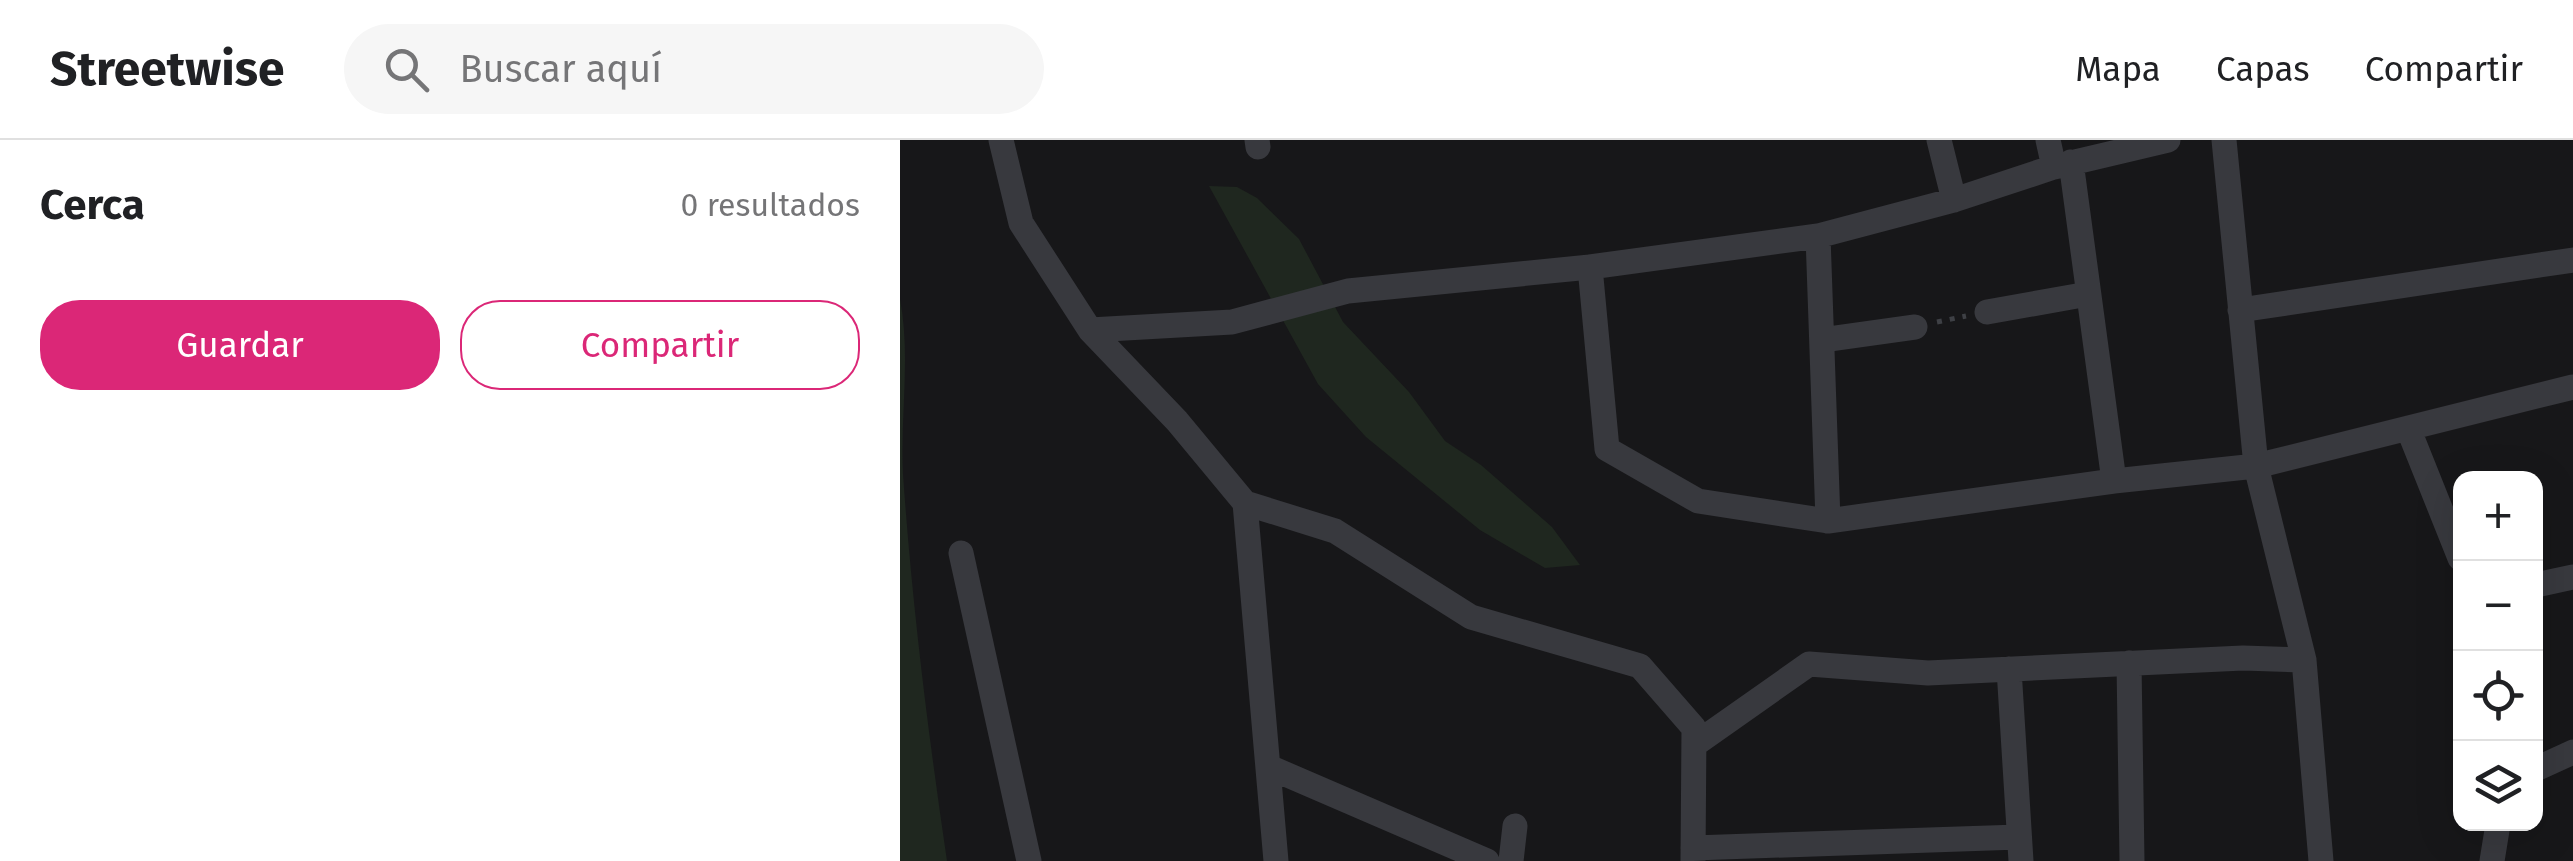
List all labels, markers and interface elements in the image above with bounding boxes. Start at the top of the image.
search box [344,24,1044,114]
text: Streetwise [50,40,284,98]
icon: search [379,42,434,97]
text: Buscar aquí [459,46,662,92]
text: Mapa [2075,48,2161,90]
text: Capas [2216,48,2310,90]
text: Compartir [2365,48,2523,90]
text: Cerca [40,180,145,230]
text: 0 resultados [680,186,860,224]
button: Guardar [40,300,440,390]
button: Compartir [460,300,860,390]
map controls [2453,471,2543,831]
button: + [2453,471,2543,561]
button: − [2453,561,2543,651]
button: locate [2453,651,2543,741]
button: layers [2453,741,2543,831]

